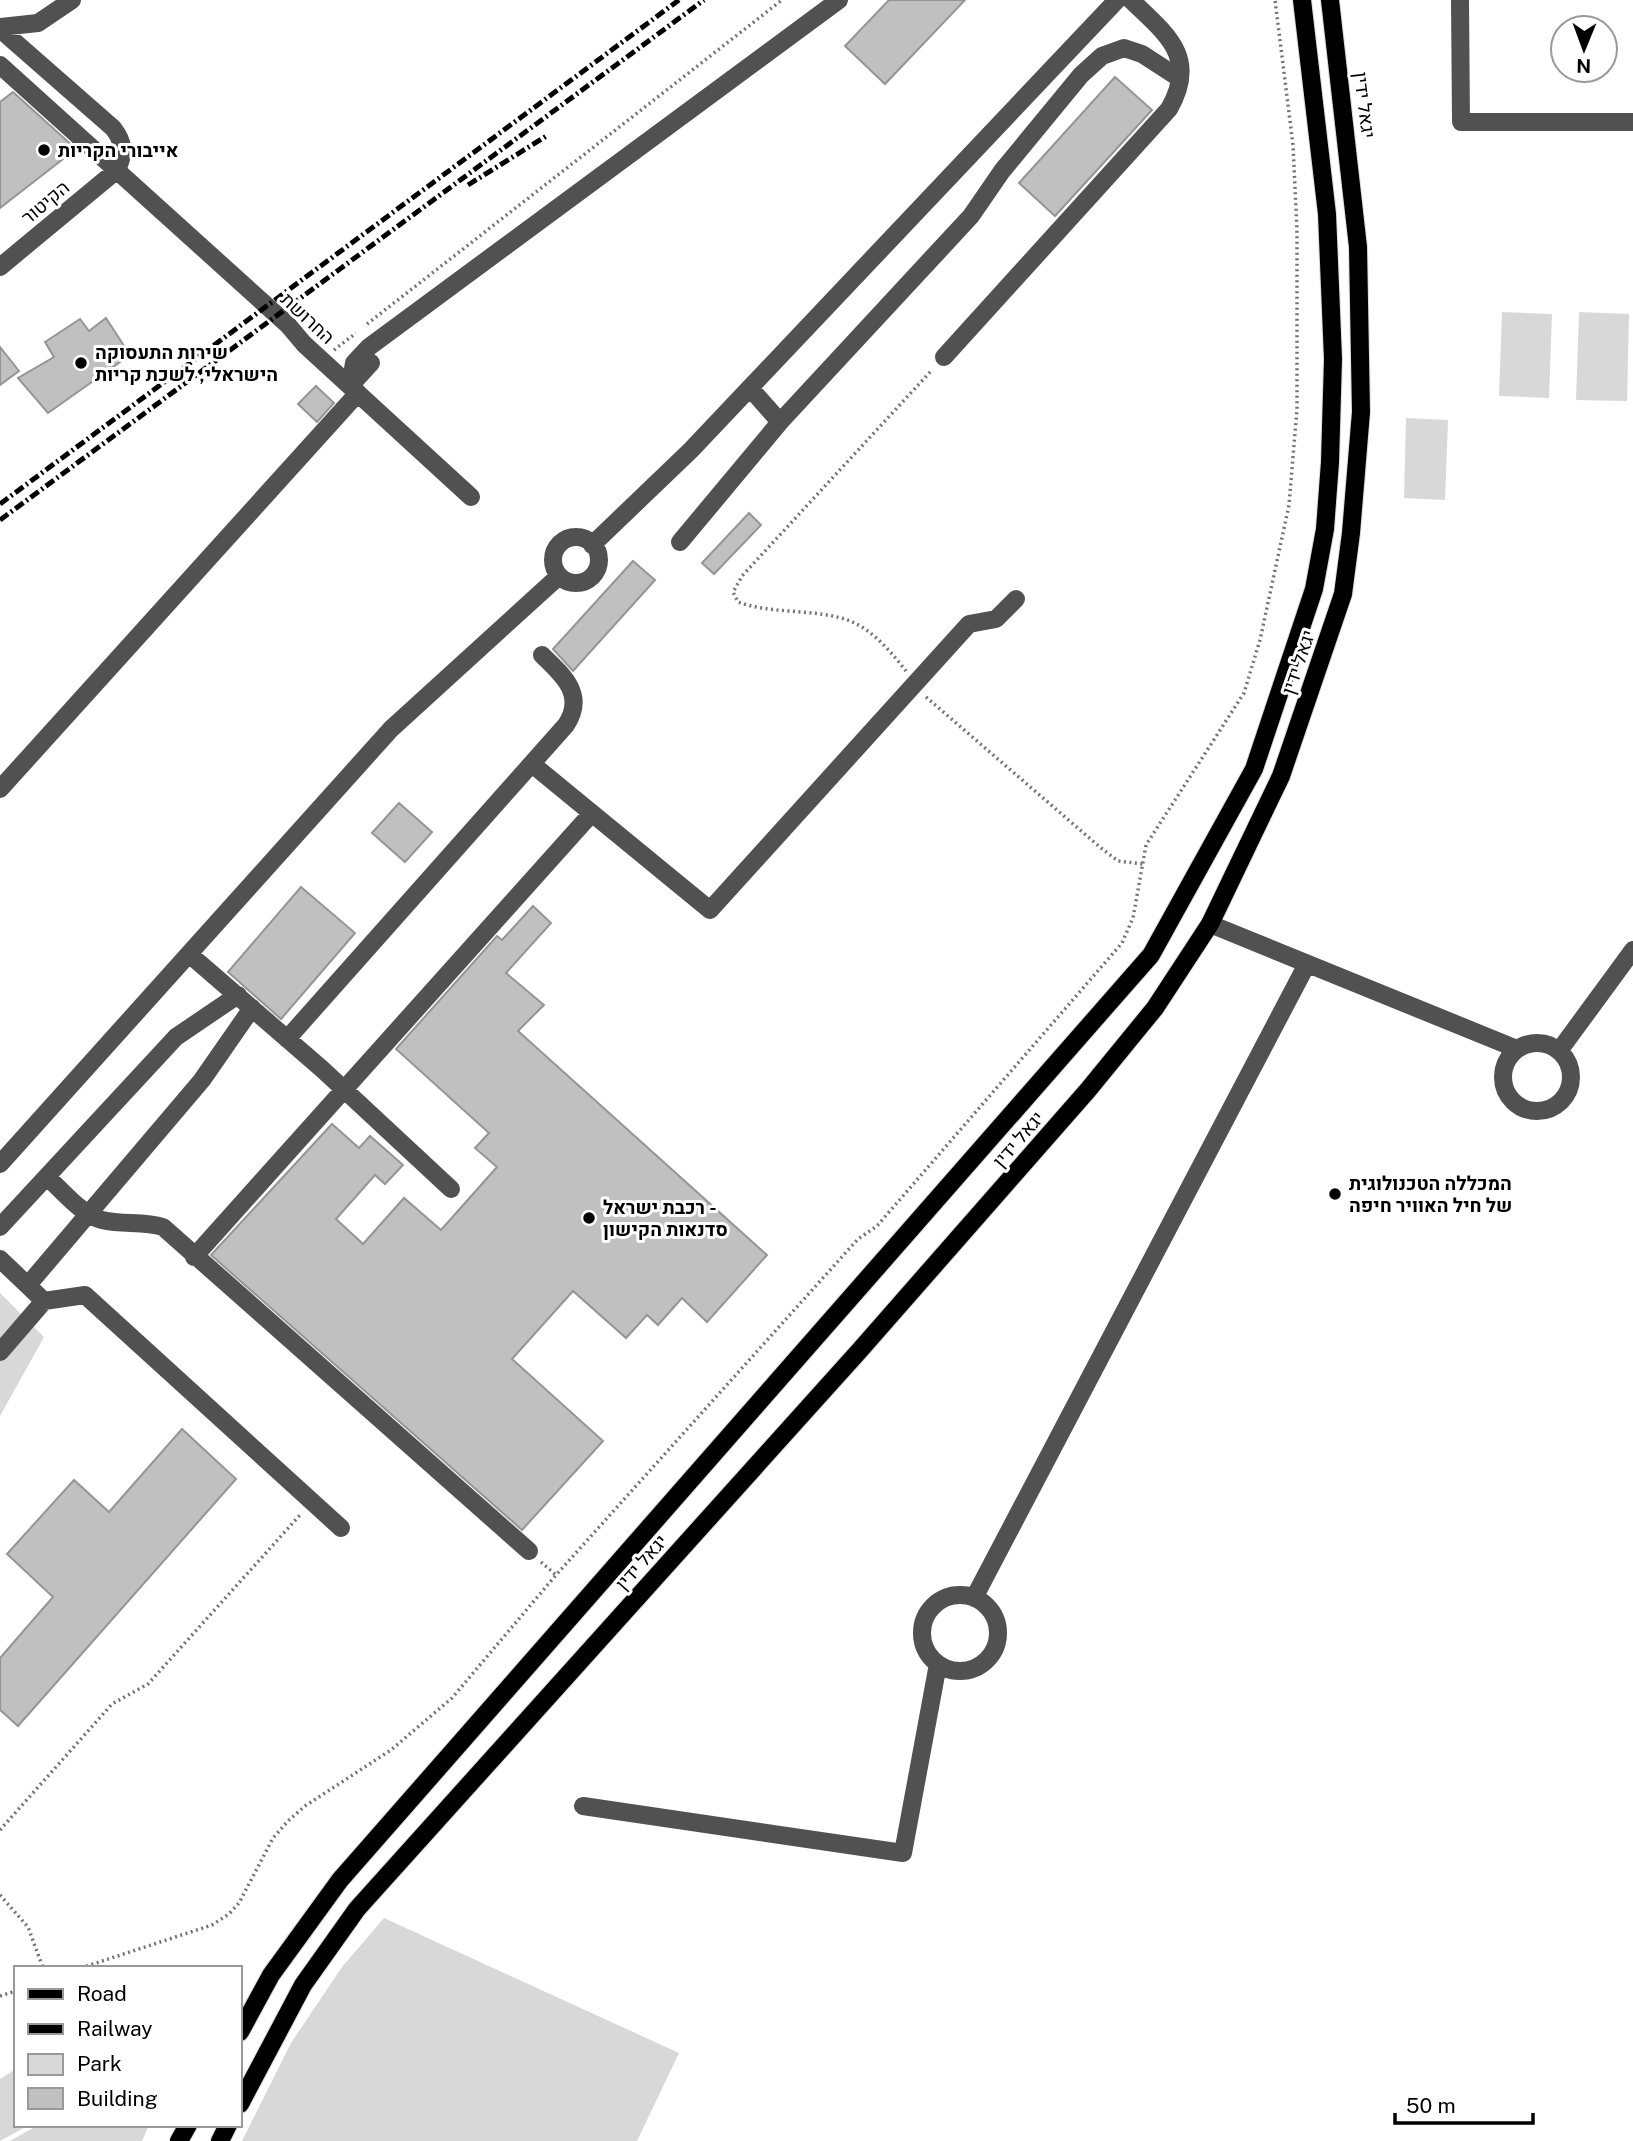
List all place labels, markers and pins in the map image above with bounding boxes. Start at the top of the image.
place label: אייבורי הקריות [58,139,178,161]
marker: אייבורי הקריות [36,142,52,158]
place label: שירות התעסוקה הישראלי, לשכת קריות [95,341,278,385]
marker: שירות התעסוקה הישראלי, לשכת קריות [73,355,89,371]
place label: המכללה הטכנולוגית של חיל האוויר חיפה [1349,1172,1512,1216]
marker: המכללה הטכנולוגית של חיל האוויר חיפה [1327,1186,1343,1202]
place label: רכבת ישראל - סדנאות הקישון [603,1196,728,1240]
marker: רכבת ישראל - סדנאות הקישון [581,1210,597,1226]

